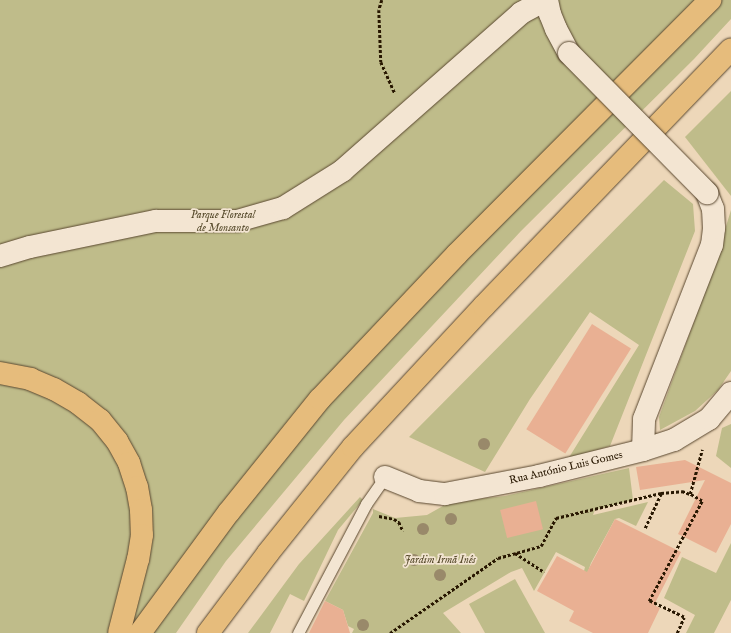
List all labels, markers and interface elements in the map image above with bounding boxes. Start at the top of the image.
park label: Parque Florestal de Monsanto [191,209,255,235]
street label: Rua António Luis Gomes [508,449,624,487]
park label: Jardim Irmã Inês [404,553,476,567]

